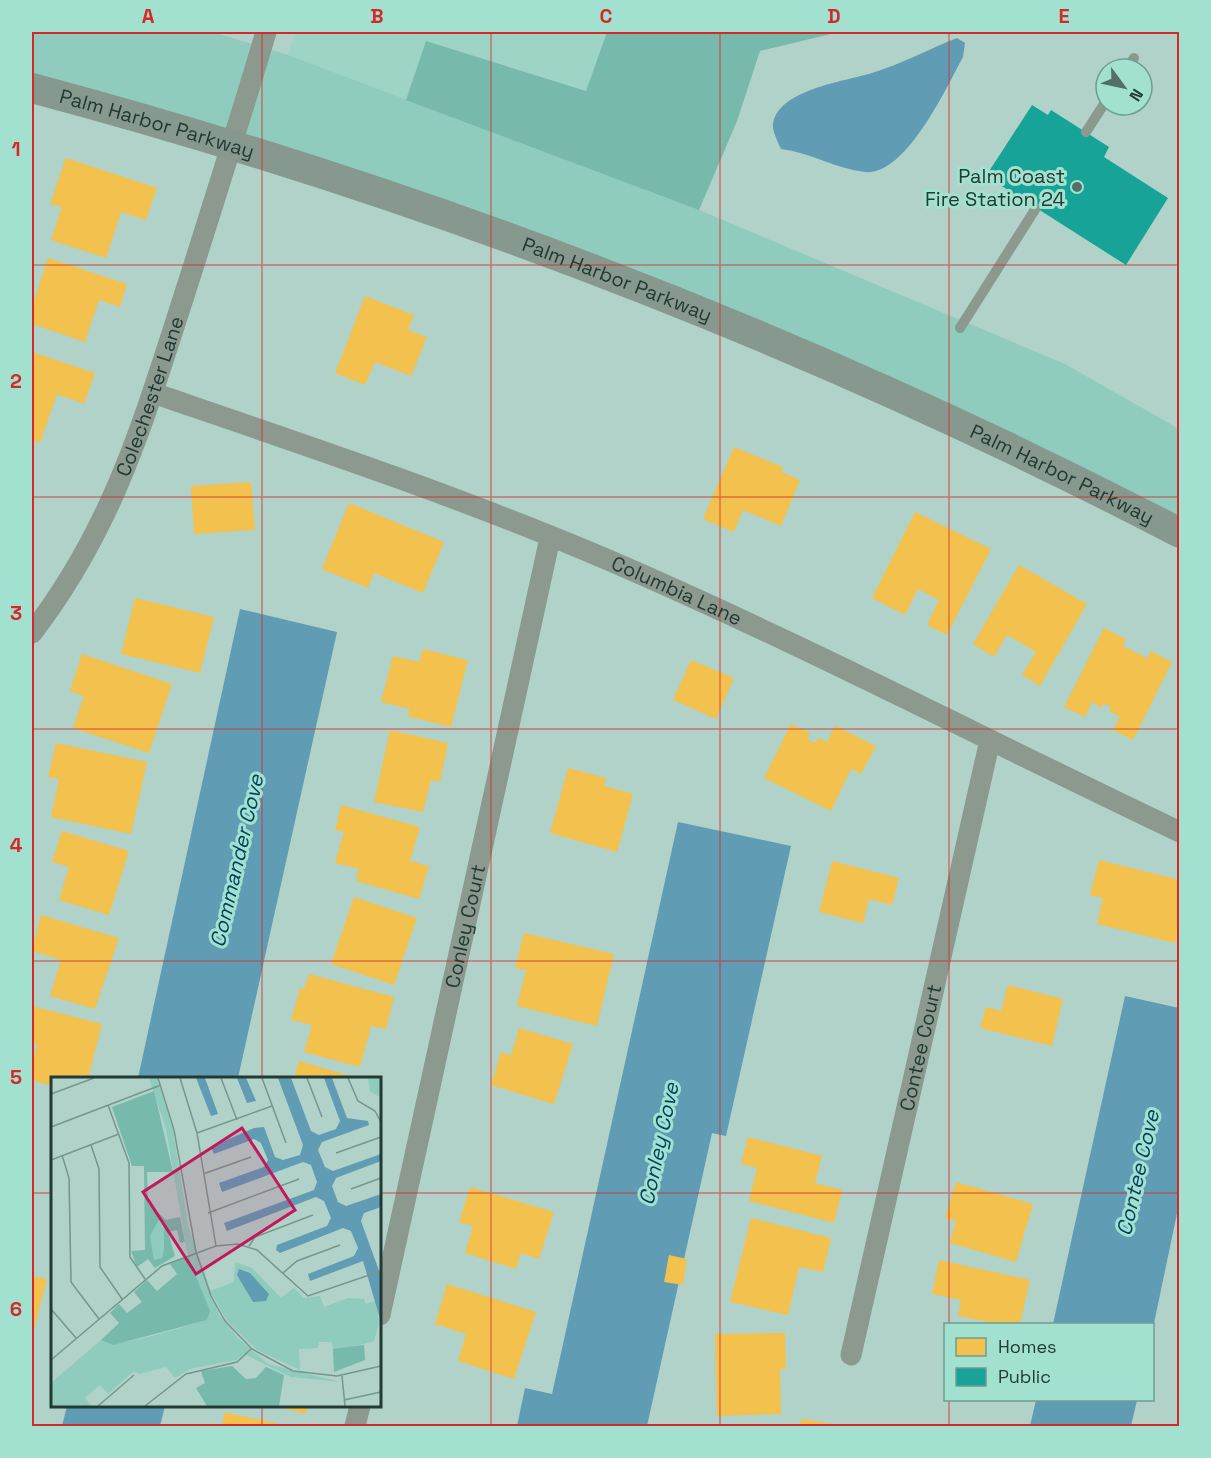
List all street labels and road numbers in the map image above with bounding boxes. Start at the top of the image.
street label: Palm Harbor Parkway [57,83,258,164]
street label: Palm Harbor Parkway [519,231,716,328]
street label: Colechester Lane [110,313,190,480]
street label: Palm Harbor Parkway [966,418,1159,530]
street label: Columbia Lane [607,550,746,631]
street label: Conley Court [439,862,491,990]
street label: Contee Court [894,982,947,1114]

